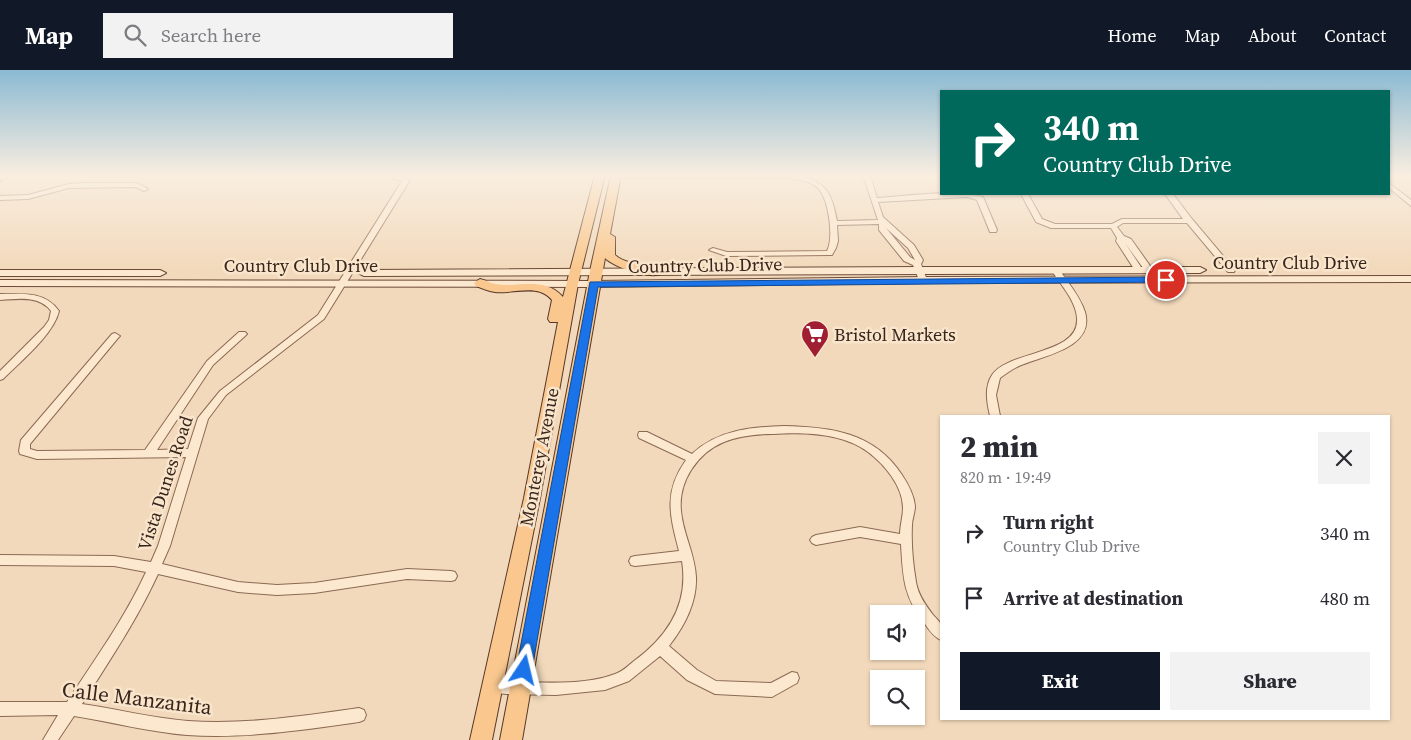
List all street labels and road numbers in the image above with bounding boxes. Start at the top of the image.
street label: Country Club Drive [1213,250,1367,275]
street label: Country Club Drive [628,251,782,279]
street label: Country Club Drive [224,253,378,278]
street label: Monterey Avenue [513,386,565,528]
street label: Vista Dunes Road [131,412,199,554]
street label: Calle Manzanita [61,674,214,722]

